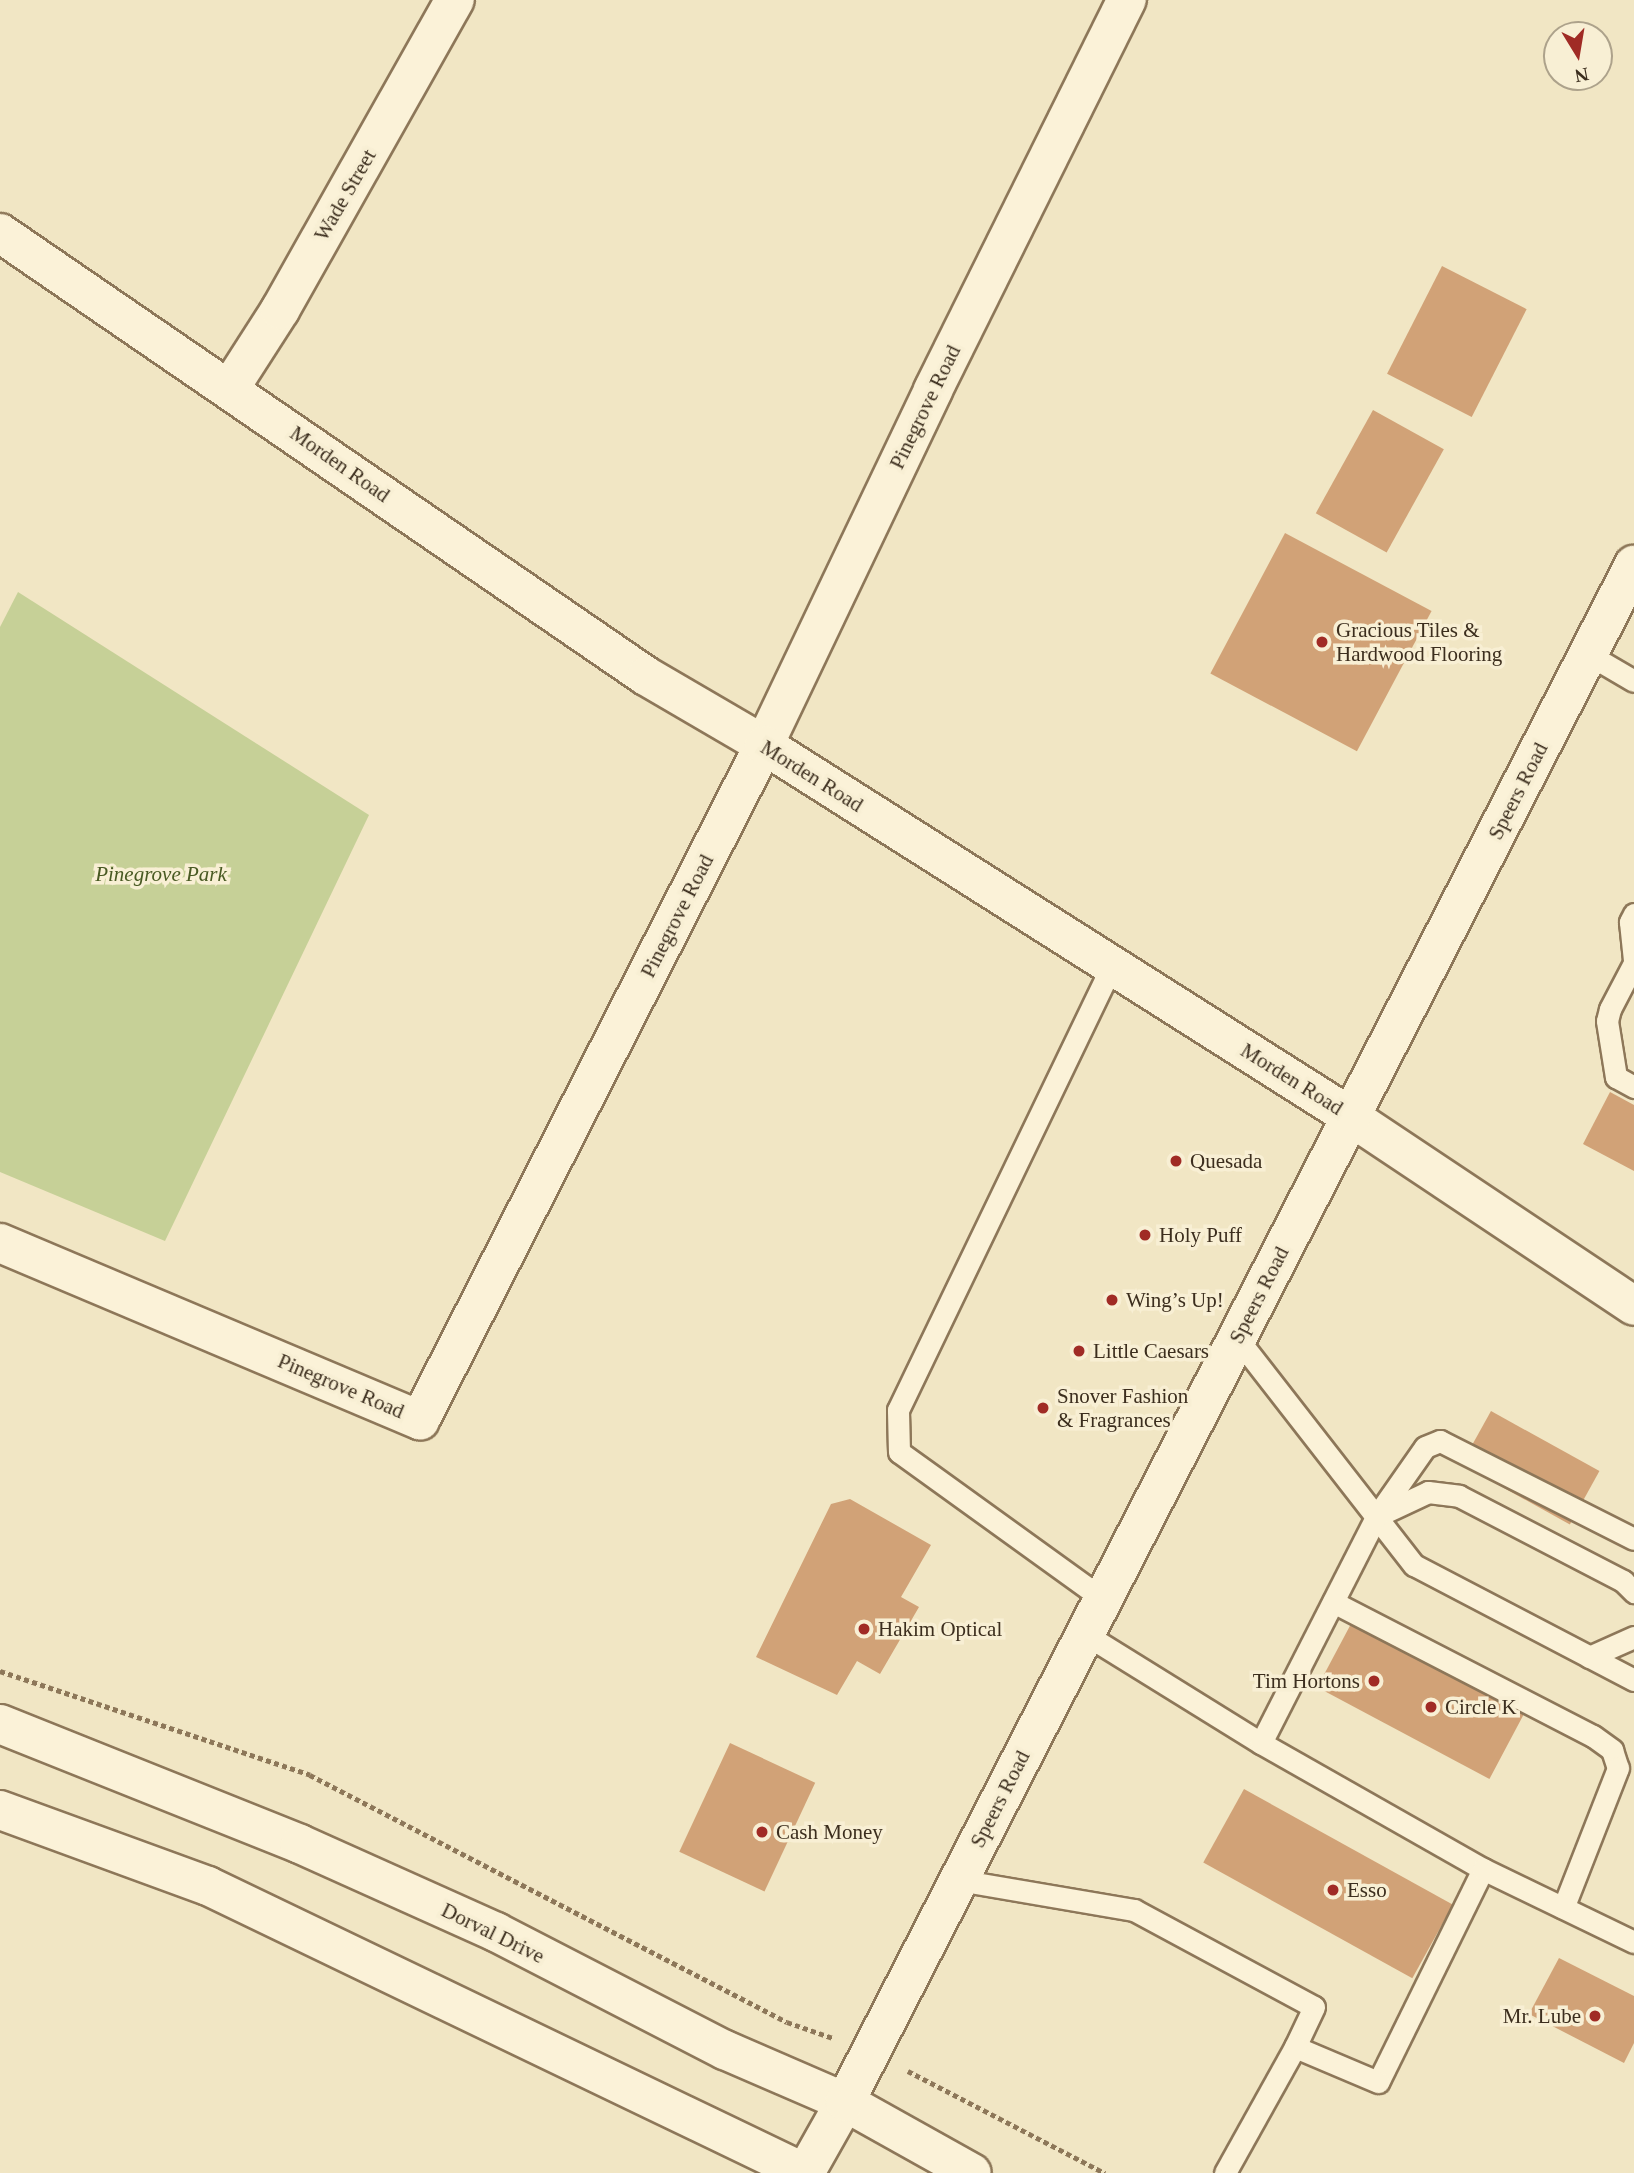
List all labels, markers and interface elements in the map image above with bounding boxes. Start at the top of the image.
north arrow [1543,21,1613,91]
text: N [1573,64,1590,87]
street label: Wade Street [309,145,381,245]
street label: Pinegrove Road [884,341,966,473]
street label: Morden Road [285,420,395,508]
place label: Gracious Tiles & Hardwood Flooring [1336,617,1502,667]
marker: Gracious Tiles & Hardwood Flooring [1314,634,1330,650]
street label: Morden Road [756,735,868,817]
street label: Speers Road [1483,738,1553,844]
street label: Pinegrove Road [635,850,719,982]
park label: Pinegrove Park [95,861,227,887]
street label: Morden Road [1236,1038,1348,1120]
place label: Quesada [1190,1148,1262,1174]
marker: Quesada [1168,1153,1184,1169]
place label: Holy Puff [1159,1222,1242,1248]
marker: Holy Puff [1137,1227,1153,1243]
street label: Speers Road [1224,1242,1294,1348]
place label: Wing’s Up! [1126,1287,1224,1313]
marker: Wing’s Up! [1104,1292,1120,1308]
place label: Little Caesars [1093,1338,1209,1364]
marker: Little Caesars [1071,1343,1087,1359]
street label: Pinegrove Road [274,1348,408,1424]
place label: Snover Fashion & Fragrances [1057,1383,1188,1433]
marker: Snover Fashion & Fragrances [1035,1400,1051,1416]
place label: Hakim Optical [878,1616,1002,1642]
marker: Hakim Optical [856,1621,872,1637]
place label: Tim Hortons [1253,1668,1360,1694]
marker: Tim Hortons [1366,1673,1382,1689]
place label: Circle K [1445,1694,1517,1720]
marker: Circle K [1423,1699,1439,1715]
street label: Speers Road [965,1746,1035,1852]
place label: Cash Money [776,1819,883,1845]
marker: Cash Money [754,1824,770,1840]
place label: Esso [1347,1877,1387,1903]
marker: Esso [1325,1882,1341,1898]
street label: Dorval Drive [437,1897,549,1969]
place label: Mr. Lube [1503,2003,1581,2029]
marker: Mr. Lube [1587,2008,1603,2024]

